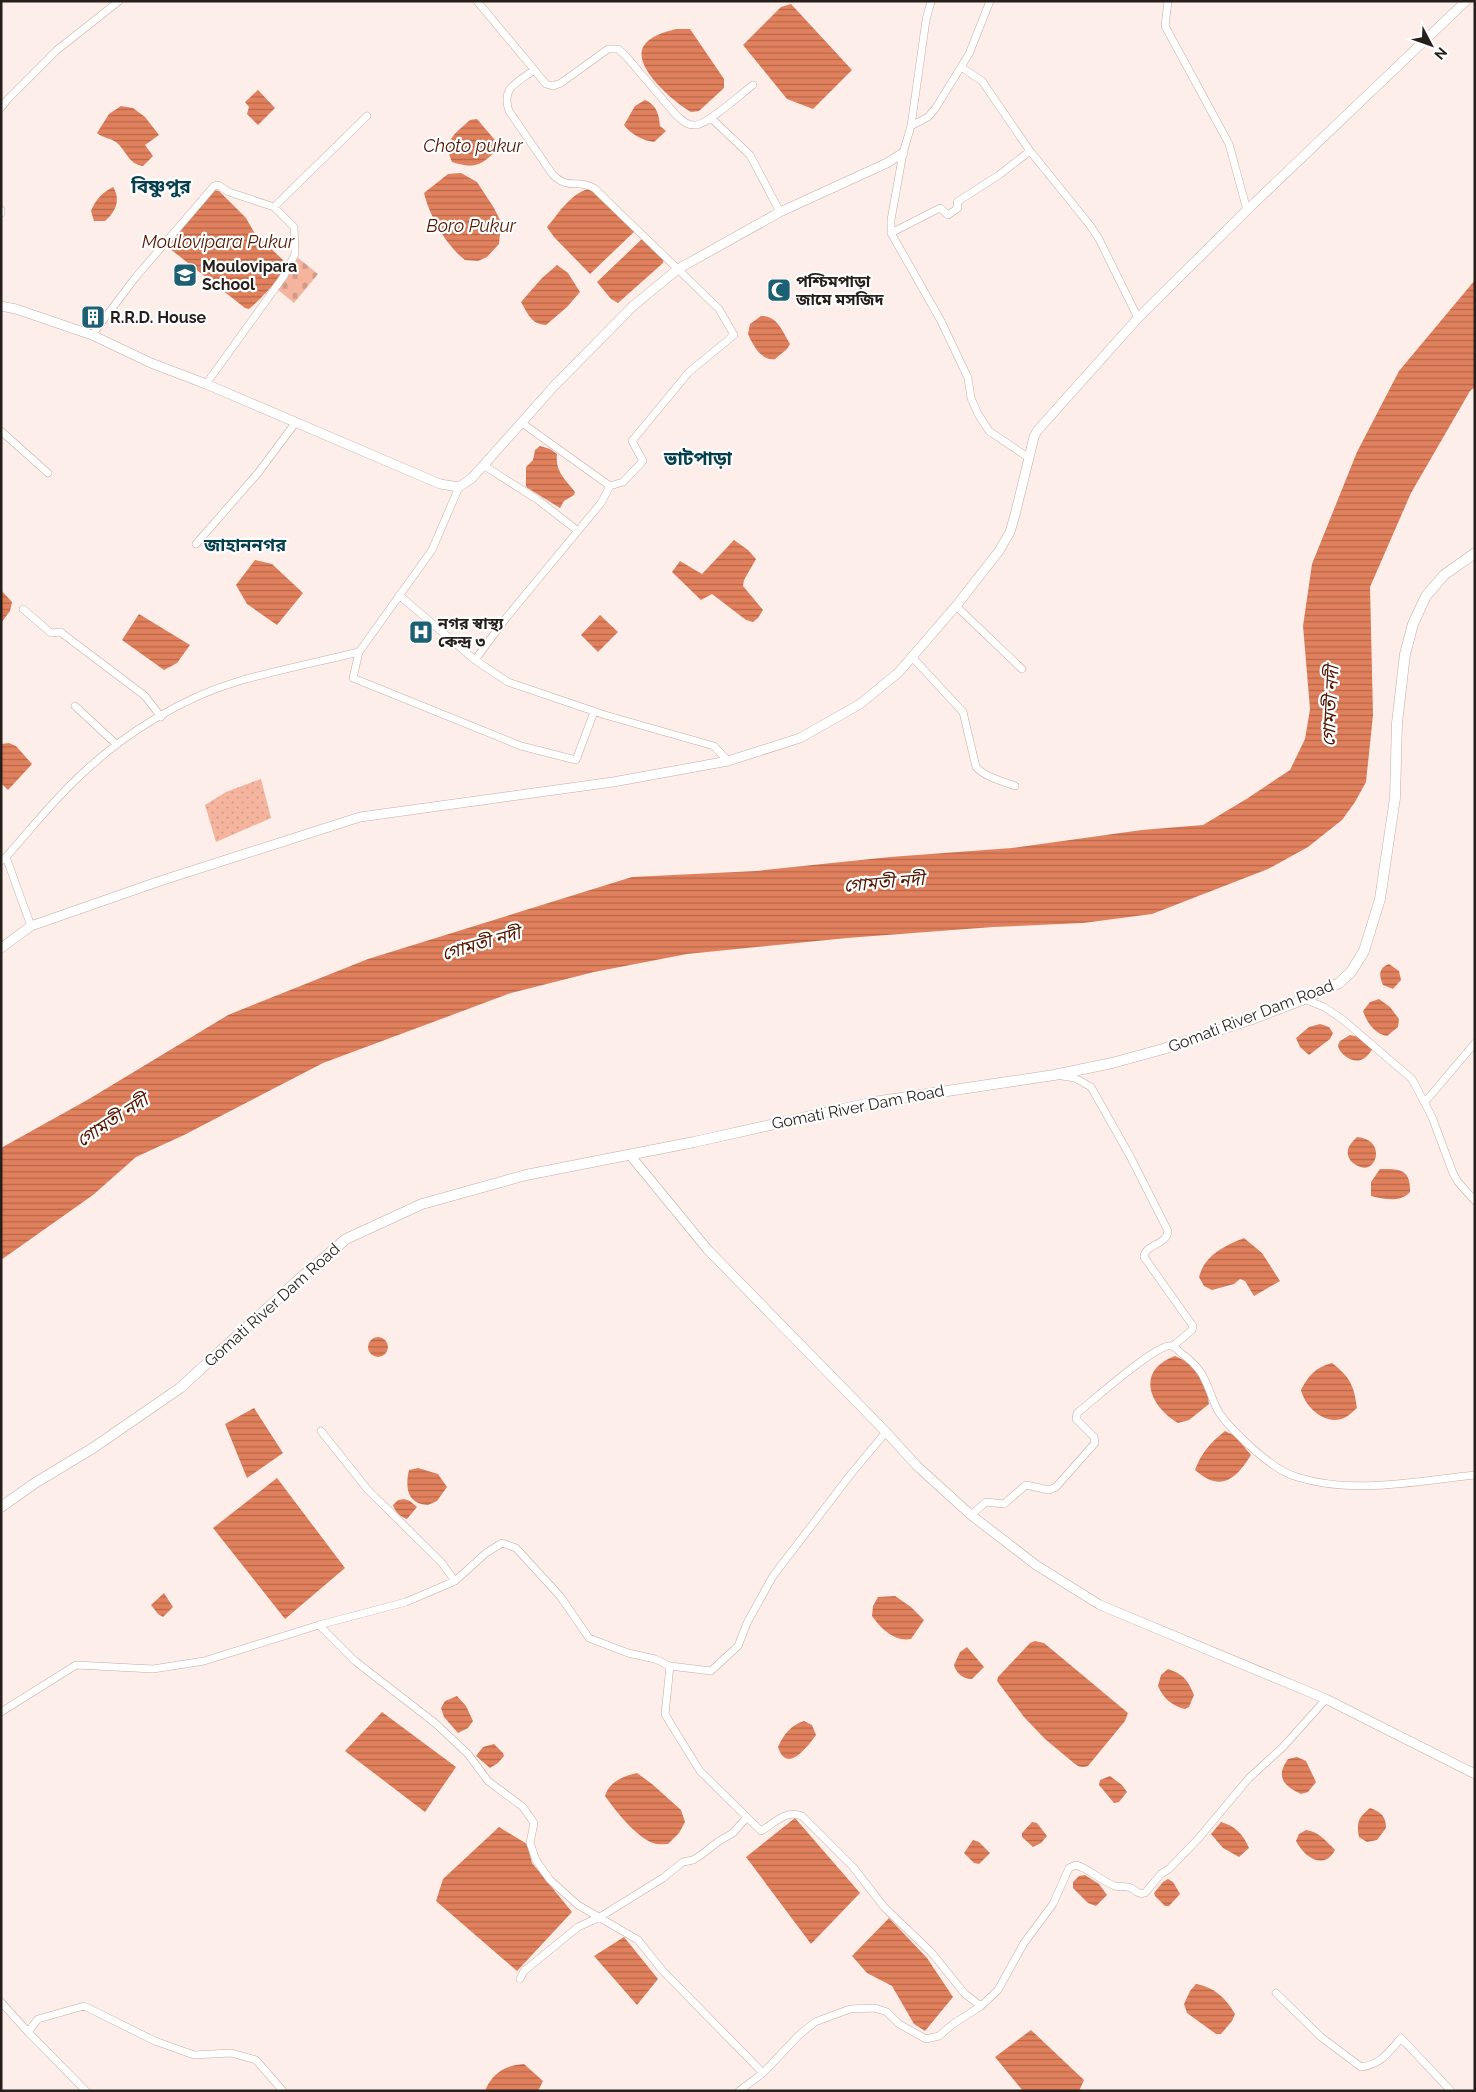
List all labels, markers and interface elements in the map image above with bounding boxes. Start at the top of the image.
north arrow [1406,20,1456,70]
text: N [1431,44,1450,63]
water label: Choto pukur [423,135,524,156]
district label: বিষ্ণুপুর [130,175,191,198]
water label: Boro Pukur [426,215,517,236]
water label: Moulovipara Pukur [142,231,295,252]
place label: Moulovipara School [202,257,297,294]
school or university icon: Moulovipara School [172,262,198,288]
place label: পশ্চিমপাড়া জামে মসজিদ [795,272,884,309]
mosque icon: পশ্চিমপাড়া জামে মসজিদ [766,277,792,303]
building icon: R.R.D. House [80,304,106,330]
place label: R.R.D. House [110,308,207,327]
district label: ভাটপাড়া [663,447,733,469]
district label: জাহাননগর [203,534,287,555]
place label: নগর স্বাস্থ্য কেন্দ্র ৩ [437,614,504,651]
hospital icon: নগর স্বাস্থ্য কেন্দ্র ৩ [408,619,434,645]
water label: গোমতী নদী [1317,662,1343,747]
water label: গোমতী নদী [843,868,928,896]
water label: গোমতী নদী [439,921,526,964]
street label: Gomati River Dam Road [1166,976,1336,1056]
street label: Gomati River Dam Road [770,1081,946,1133]
water label: গোমতী নদী [72,1087,154,1151]
street label: Gomati River Dam Road [200,1239,344,1371]

